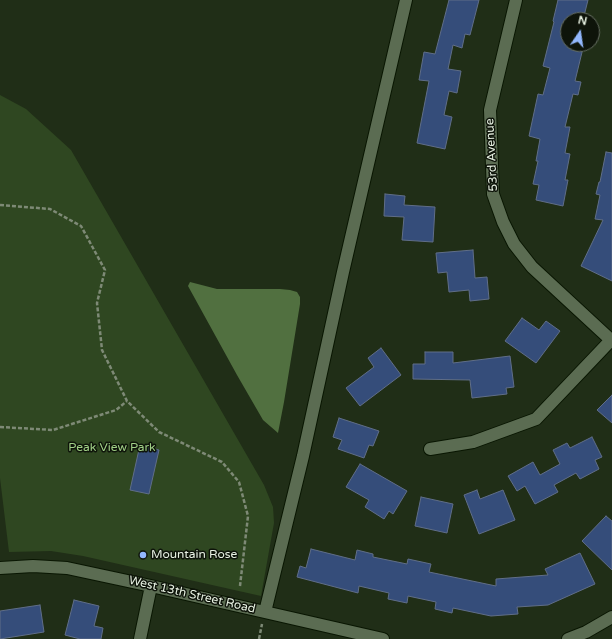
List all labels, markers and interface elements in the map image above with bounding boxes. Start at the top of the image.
north arrow [560,12,600,52]
text: N [577,13,588,28]
street label: 53rd Avenue [483,118,501,192]
park label: Peak View Park [68,441,156,455]
place label: Mountain Rose [151,548,237,562]
marker: Mountain Rose [138,550,148,560]
street label: West 13th Street Road [127,573,257,617]

